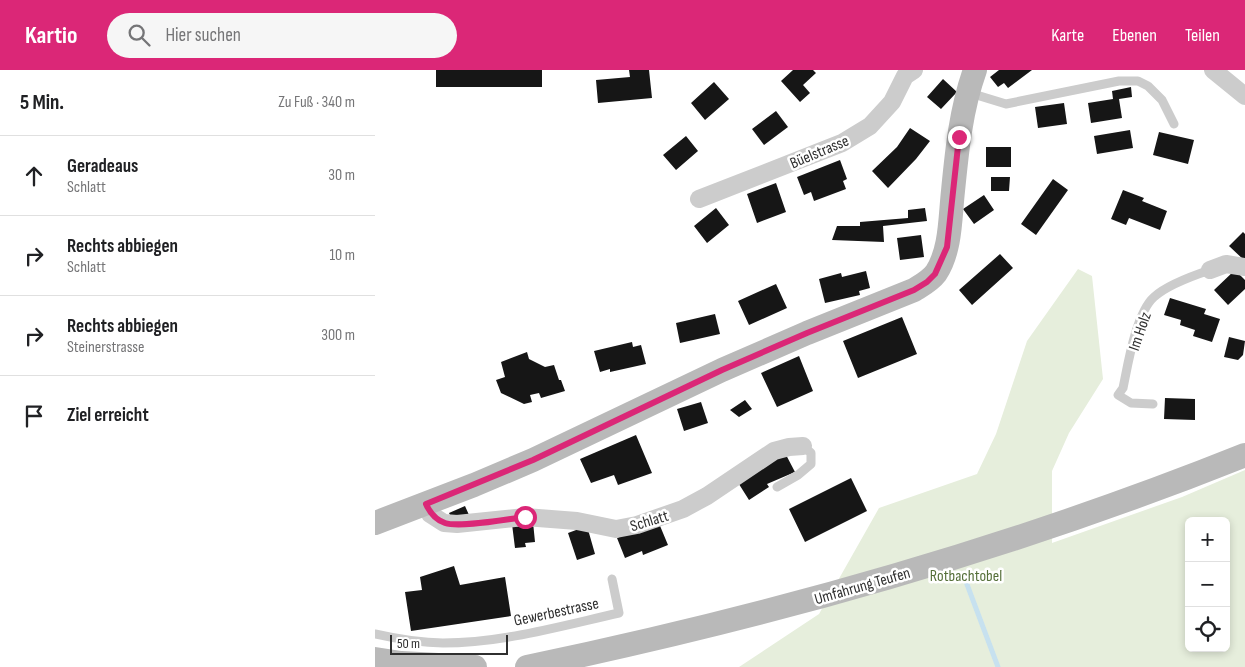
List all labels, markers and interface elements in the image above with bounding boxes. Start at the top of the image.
search box [107,13,457,58]
text: Kartio [25,21,77,50]
icon: search [125,21,153,49]
text: Hier suchen [165,24,241,47]
text: Karte [1051,25,1084,46]
text: Ebenen [1112,25,1157,46]
text: Teilen [1185,25,1220,46]
text: 5 Min. [20,90,64,115]
text: Zu Fuß · 340 m [278,93,355,112]
route end [948,126,971,149]
street label: Büelstrasse [787,132,852,173]
text: Geradeaus [67,155,138,178]
icon: ahead [20,162,48,190]
text: 30 m [328,166,355,185]
text: Schlatt [67,178,106,197]
text: Rechts abbiegen [67,235,178,258]
icon: right [20,242,48,270]
text: 10 m [329,246,355,265]
text: Schlatt [67,258,106,277]
street label: Im Holz [1125,309,1156,353]
text: Rechts abbiegen [67,315,178,338]
icon: right [20,322,48,350]
text: 300 m [321,326,355,345]
text: Steinerstrasse [67,338,145,357]
icon: arrive [20,402,48,430]
text: Ziel erreicht [67,404,149,427]
route start [514,506,537,529]
street label: Schlatt [628,507,671,536]
map controls [1185,517,1230,652]
button: + [1185,517,1230,562]
button: − [1185,562,1230,607]
street label: Umfahrung Teufen [812,564,913,609]
park label: Rotbachtobel [930,567,1002,586]
street label: Gewerbestrasse [512,594,600,631]
button: locate [1185,607,1230,652]
scale bar [390,632,507,655]
text: 50 m [397,635,420,652]

